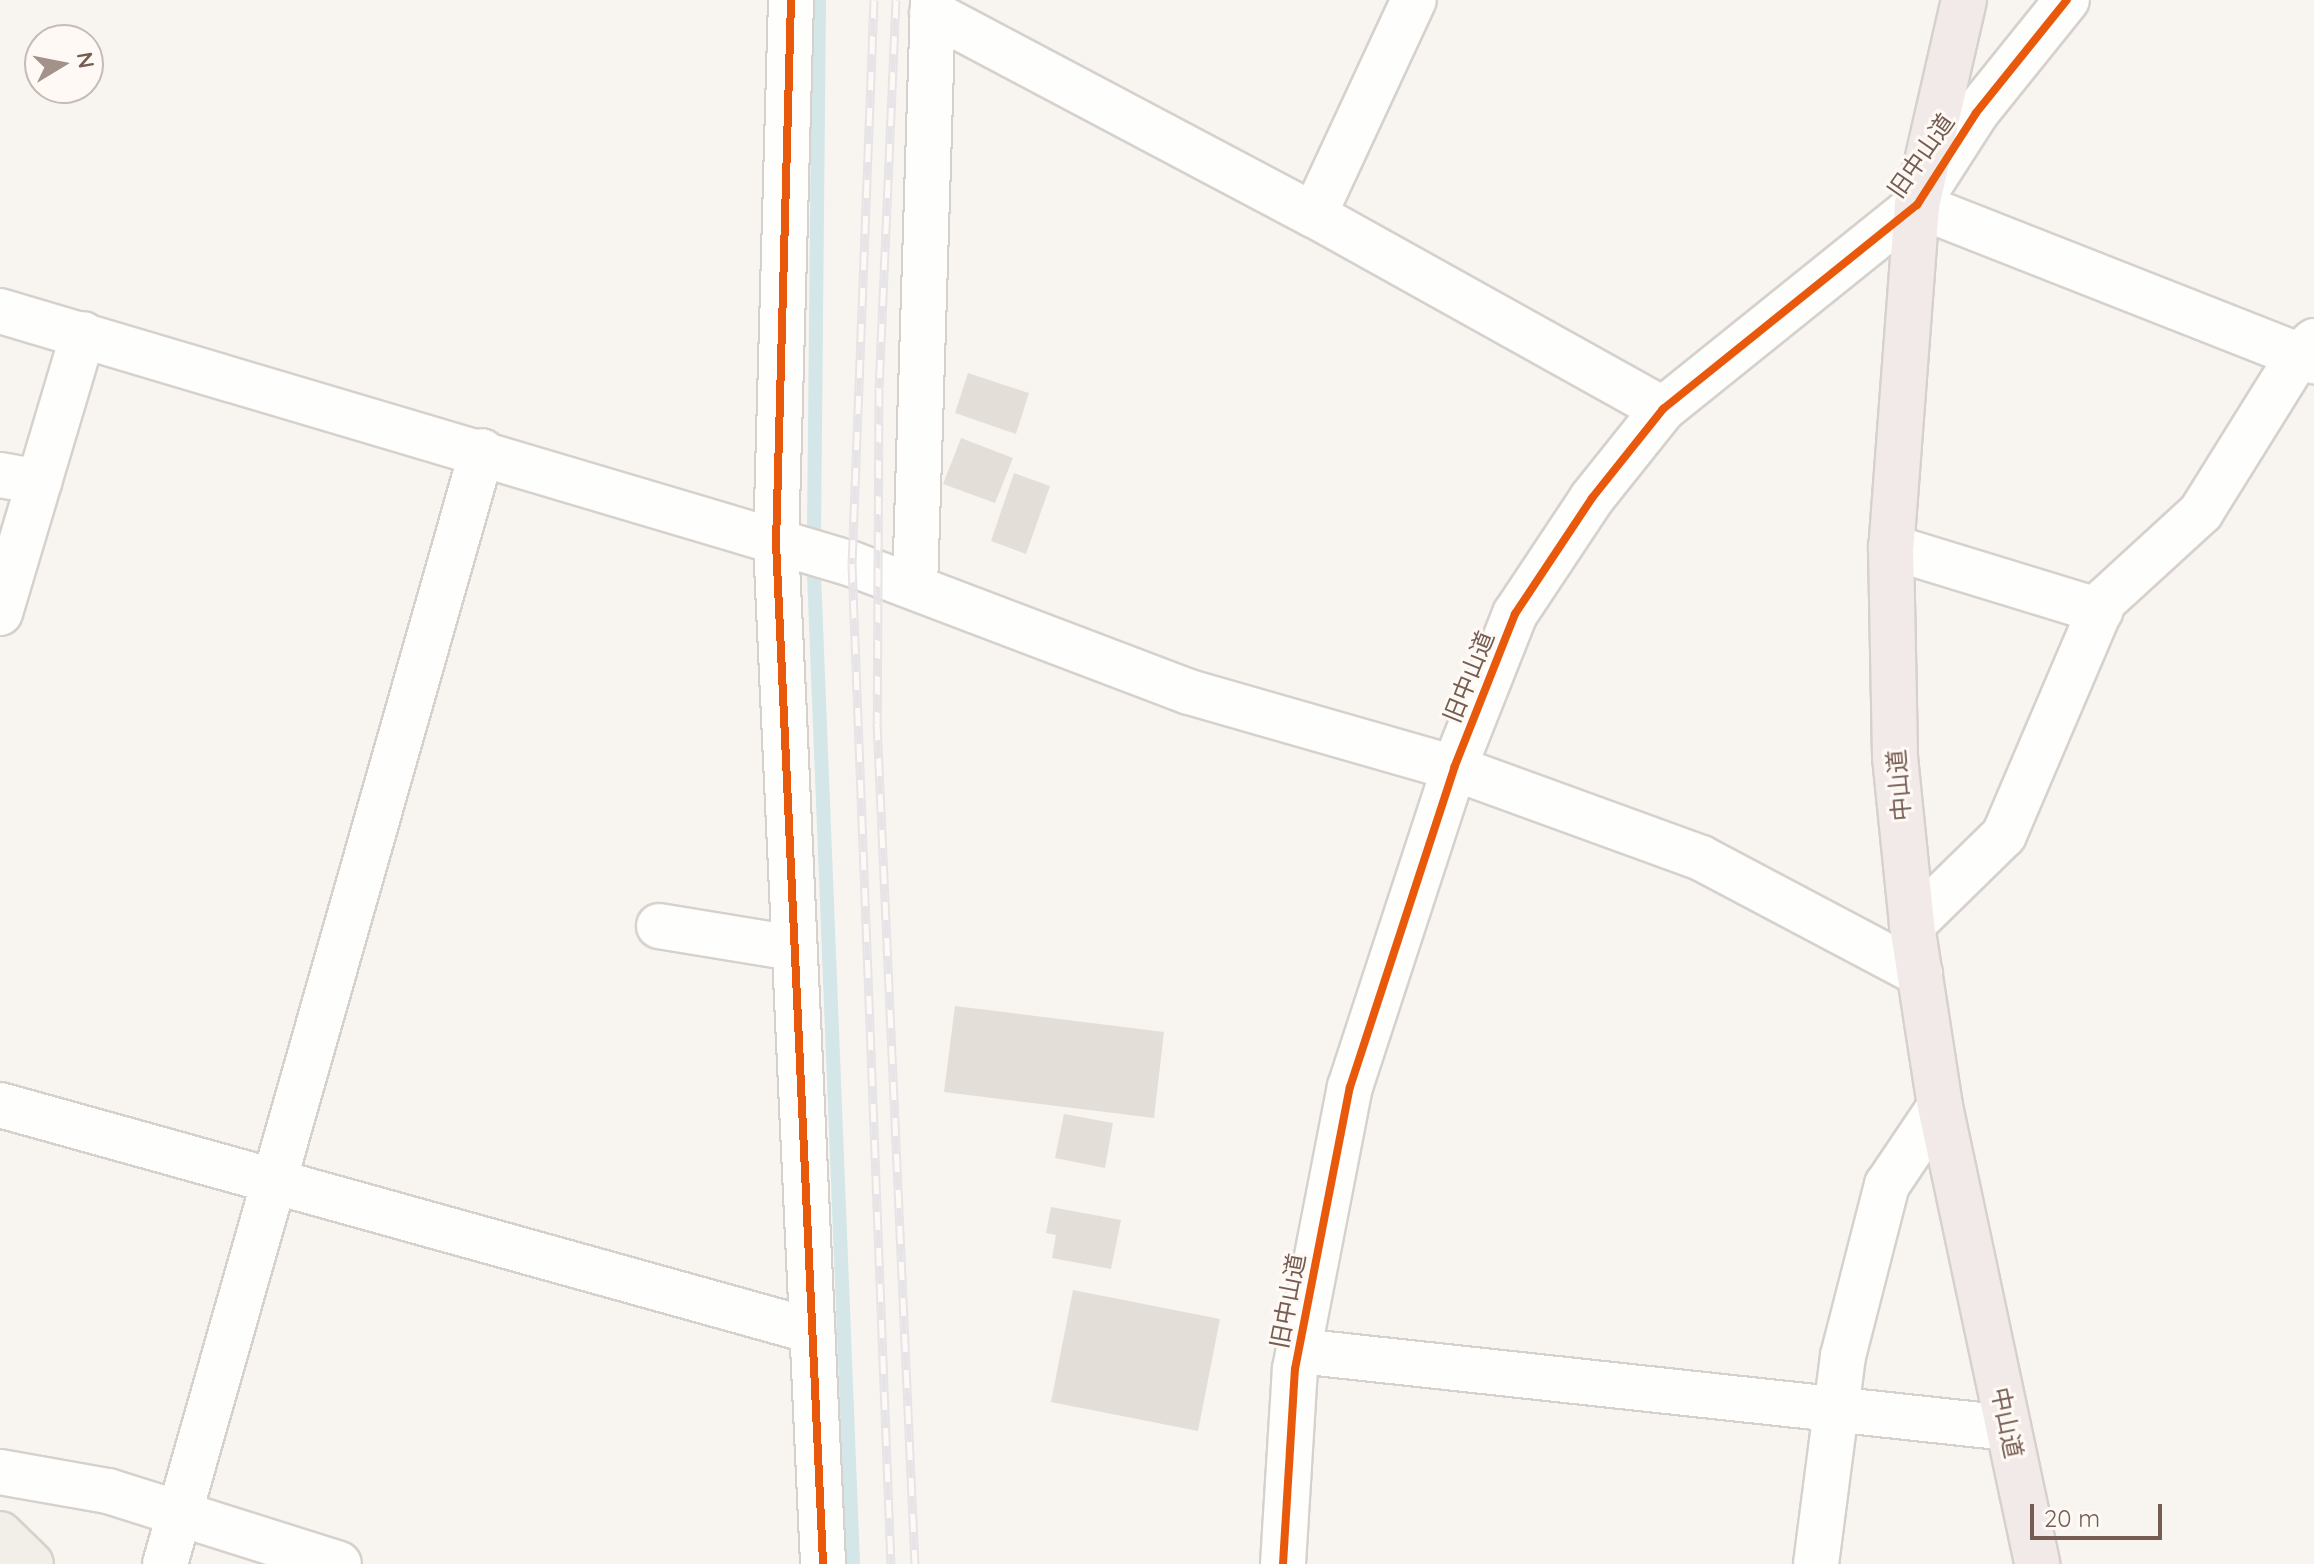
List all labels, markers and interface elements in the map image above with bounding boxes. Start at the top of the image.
north arrow [24,24,104,104]
text: N [70,50,101,71]
street label: 旧中山道 [1882,108,1960,204]
street label: 旧中山道 [1438,627,1500,727]
street label: 中山道 [1882,748,1916,822]
street label: 旧中山道 [1265,1251,1311,1351]
street label: 中山道 [1985,1385,2029,1461]
scale bar [2034,1488,2166,1538]
text: 20 m [2044,1503,2100,1533]

